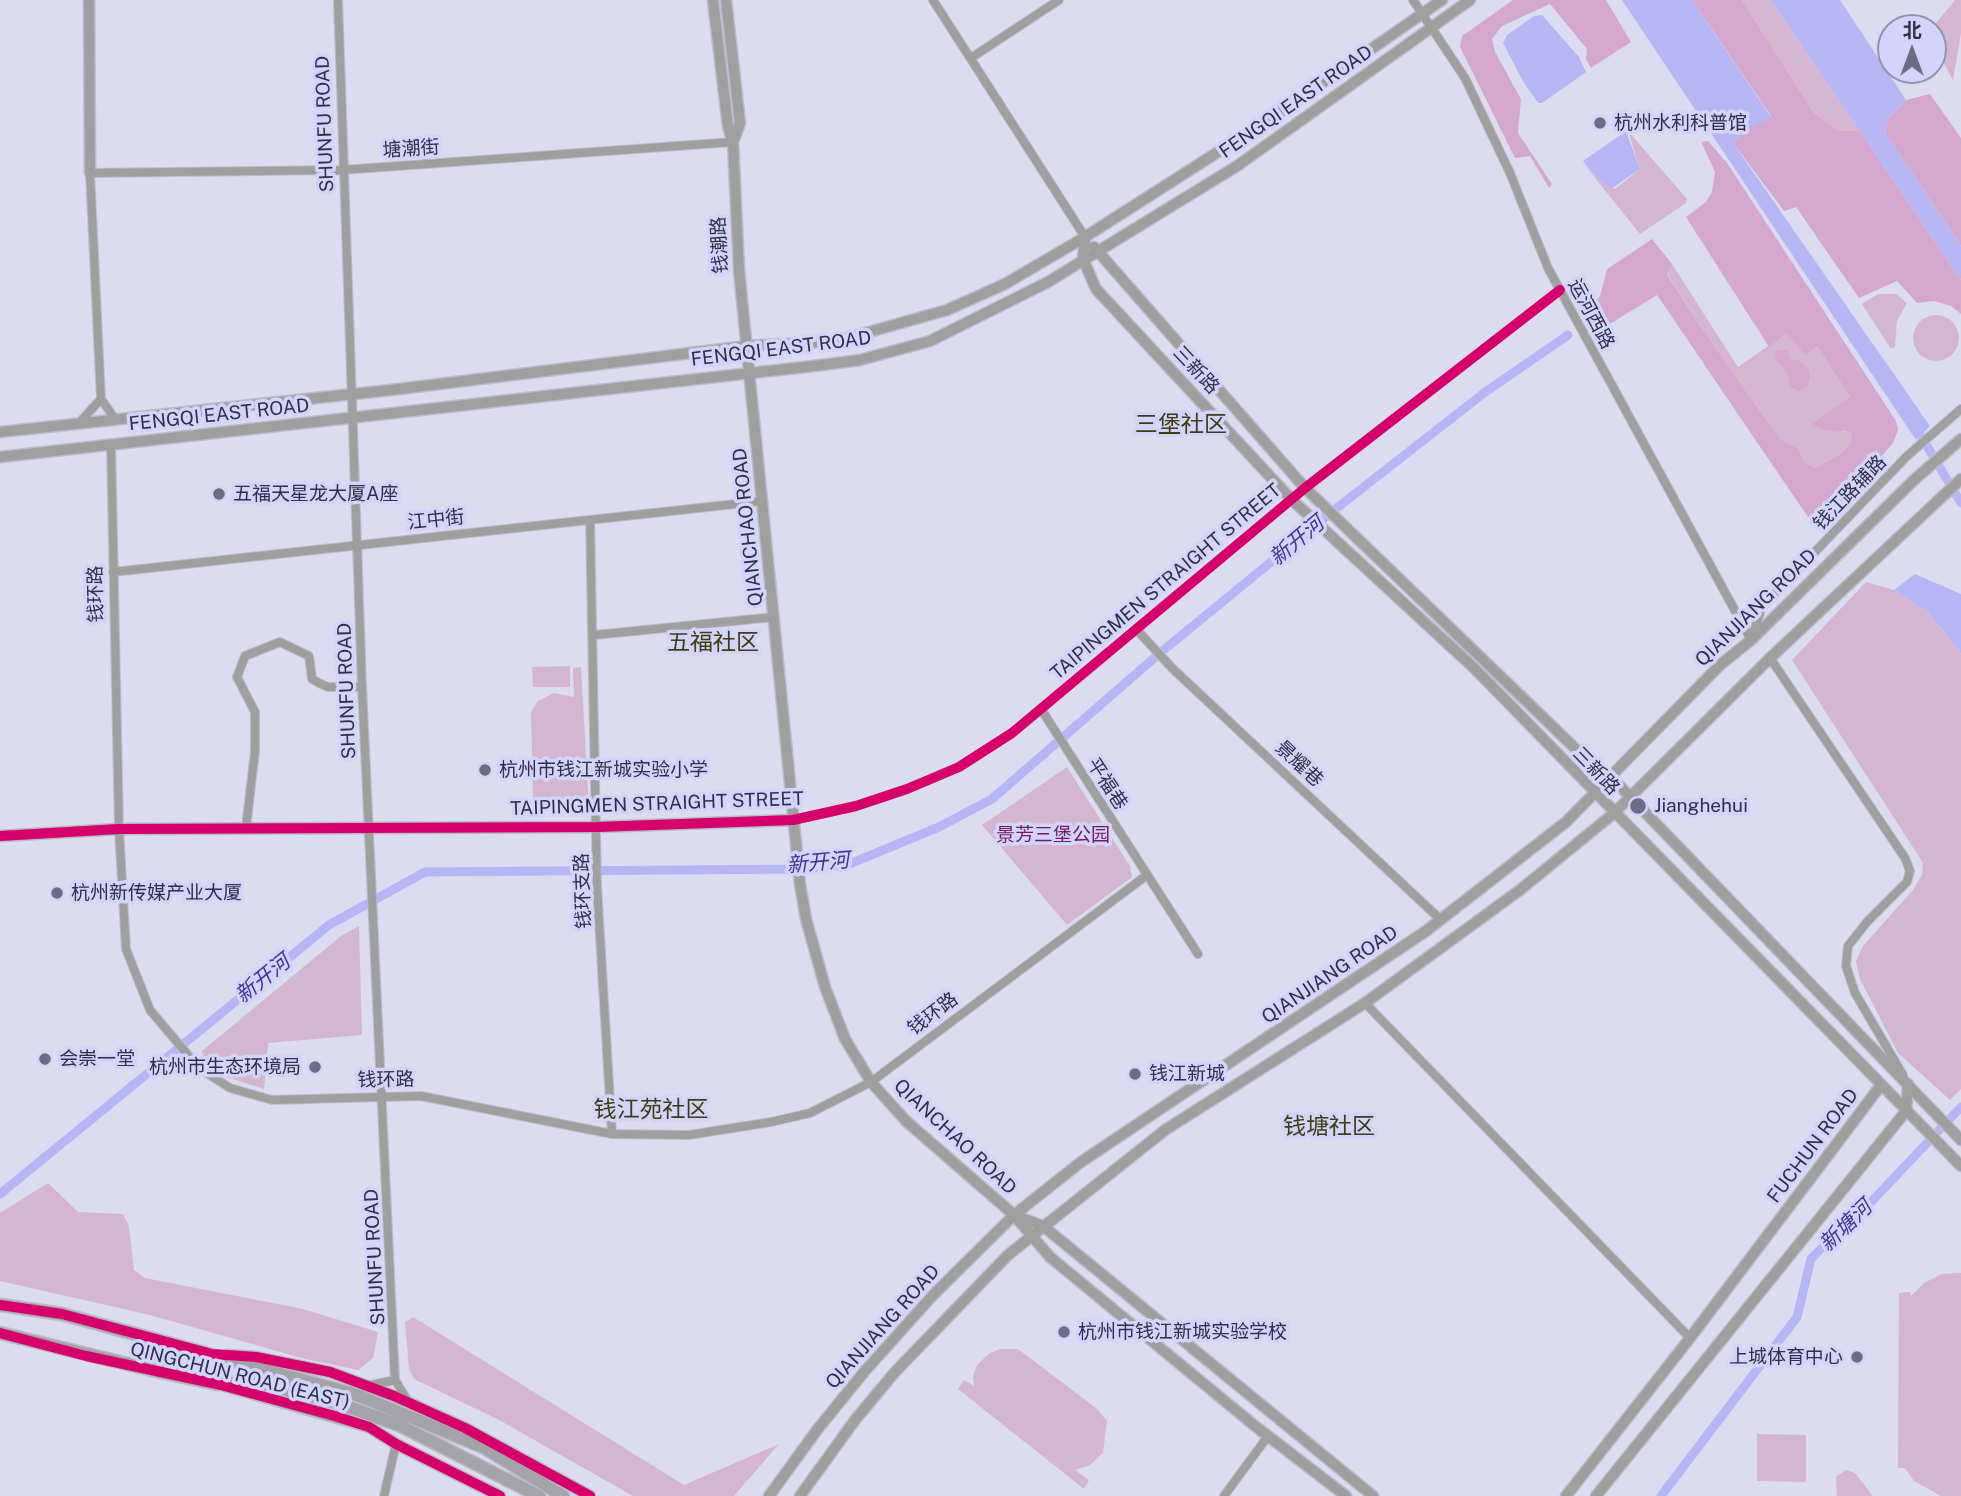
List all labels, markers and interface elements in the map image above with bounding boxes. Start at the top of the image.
north arrow [1877,14,1947,84]
text: 北 [1902,19,1922,41]
street label: FENGQI EAST ROAD [1215,41,1377,163]
street label: SHUNFU ROAD [311,55,339,193]
place label: 杭州水利科普馆 [1614,112,1747,134]
marker: 杭州水利科普馆 [1592,115,1608,131]
street label: 塘潮街 [382,136,440,162]
street label: 钱潮路 [707,216,733,274]
street label: 运河西路 [1563,275,1619,353]
street label: FENGQI EAST ROAD [690,327,872,371]
street label: 三新路 [1168,341,1224,399]
street label: FENGQI EAST ROAD [128,394,310,436]
district label: 三堡社区 [1135,411,1227,439]
street label: QIANCHAO ROAD [728,447,768,607]
street label: 钱江路辅路 [1809,451,1891,535]
street label: TAIPINGMEN STRAIGHT STREET [1046,479,1286,685]
place label: 五福天星龙大厦A座 [233,483,398,505]
marker: 五福天星龙大厦A座 [211,486,227,502]
street label: 江中街 [406,506,466,534]
water label: 新开河 [1265,511,1329,571]
street label: QIANJIANG ROAD [1691,545,1821,671]
street label: 钱环路 [84,565,108,623]
street label: SHUNFU ROAD [333,622,361,760]
district label: 五福社区 [667,629,759,657]
street label: 景耀巷 [1270,736,1328,792]
street label: 三新路 [1568,743,1624,799]
street label: 平福巷 [1082,754,1132,814]
place label: 杭州市钱江新城实验小学 [499,759,708,781]
marker: 杭州市钱江新城实验小学 [477,762,493,778]
street label: TAIPINGMEN STRAIGHT STREET [510,787,804,821]
place label: Jianghehui [1654,795,1748,817]
marker: Jianghehui [1628,796,1648,816]
park label: 景芳三堡公园 [996,824,1110,846]
water label: 新开河 [786,848,850,878]
street label: 钱环支路 [570,853,596,929]
place label: 杭州新传媒产业大厦 [71,882,242,904]
marker: 杭州新传媒产业大厦 [49,885,65,901]
street label: QIANJIANG ROAD [1258,921,1402,1029]
water label: 新开河 [231,949,295,1009]
street label: 钱环路 [903,988,963,1040]
place label: 会崇一堂 [59,1048,135,1070]
marker: 会崇一堂 [37,1051,53,1067]
place label: 杭州市生态环境局 [149,1056,301,1078]
marker: 杭州市生态环境局 [307,1059,323,1075]
place label: 钱江新城 [1149,1063,1225,1085]
marker: 钱江新城 [1127,1066,1143,1082]
street label: 钱环路 [357,1068,415,1092]
street label: QIANCHAO ROAD [889,1074,1021,1200]
street label: FUCHUN ROAD [1763,1084,1863,1208]
district label: 钱江苑社区 [594,1096,708,1124]
district label: 钱塘社区 [1283,1113,1375,1141]
street label: SHUNFU ROAD [360,1188,390,1326]
water label: 新塘河 [1815,1195,1877,1257]
street label: QIANJIANG ROAD [821,1260,945,1394]
place label: 杭州市钱江新城实验学校 [1078,1321,1287,1343]
marker: 杭州市钱江新城实验学校 [1056,1324,1072,1340]
street label: QINGCHUN ROAD (EAST) [128,1338,352,1414]
place label: 上城体育中心 [1729,1346,1843,1368]
marker: 上城体育中心 [1849,1349,1865,1365]

